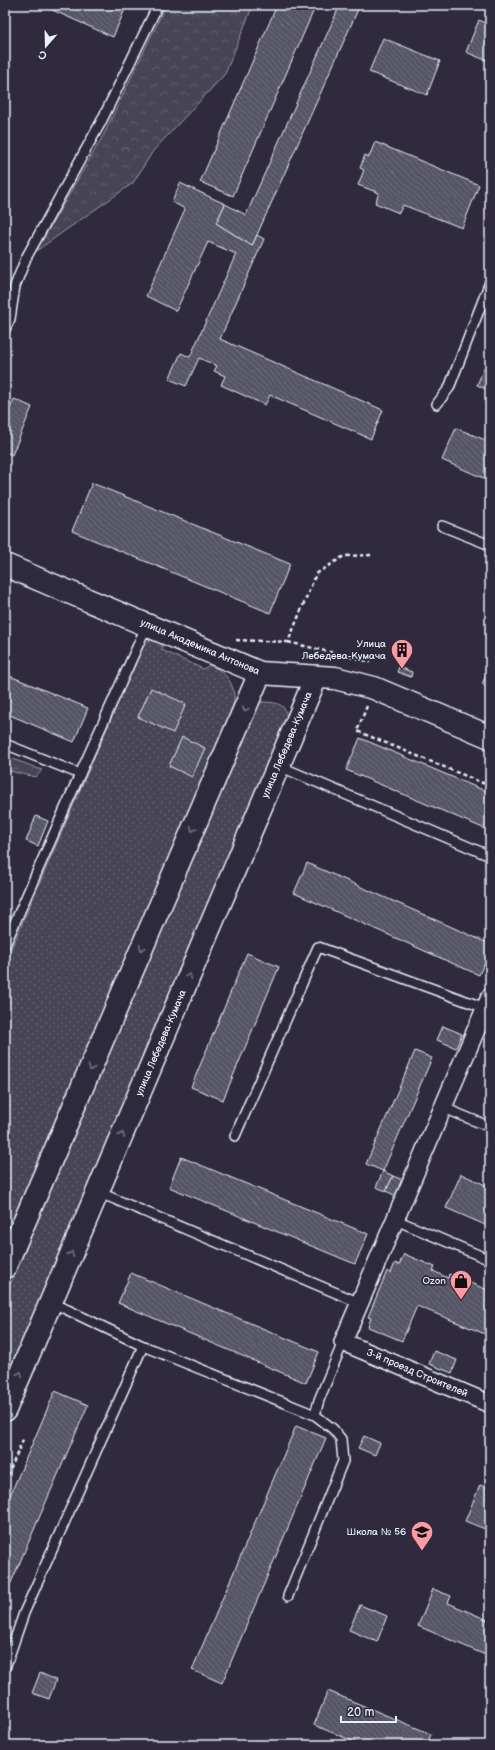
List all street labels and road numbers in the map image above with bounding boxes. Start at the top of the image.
street label: улица Академика Антонова [139,616,262,678]
street label: улица Лебедева-Кумача [259,690,315,800]
street label: улица Лебедева-Кумача [133,988,189,1098]
street label: 3-й проезд Строителей [364,1346,470,1400]

